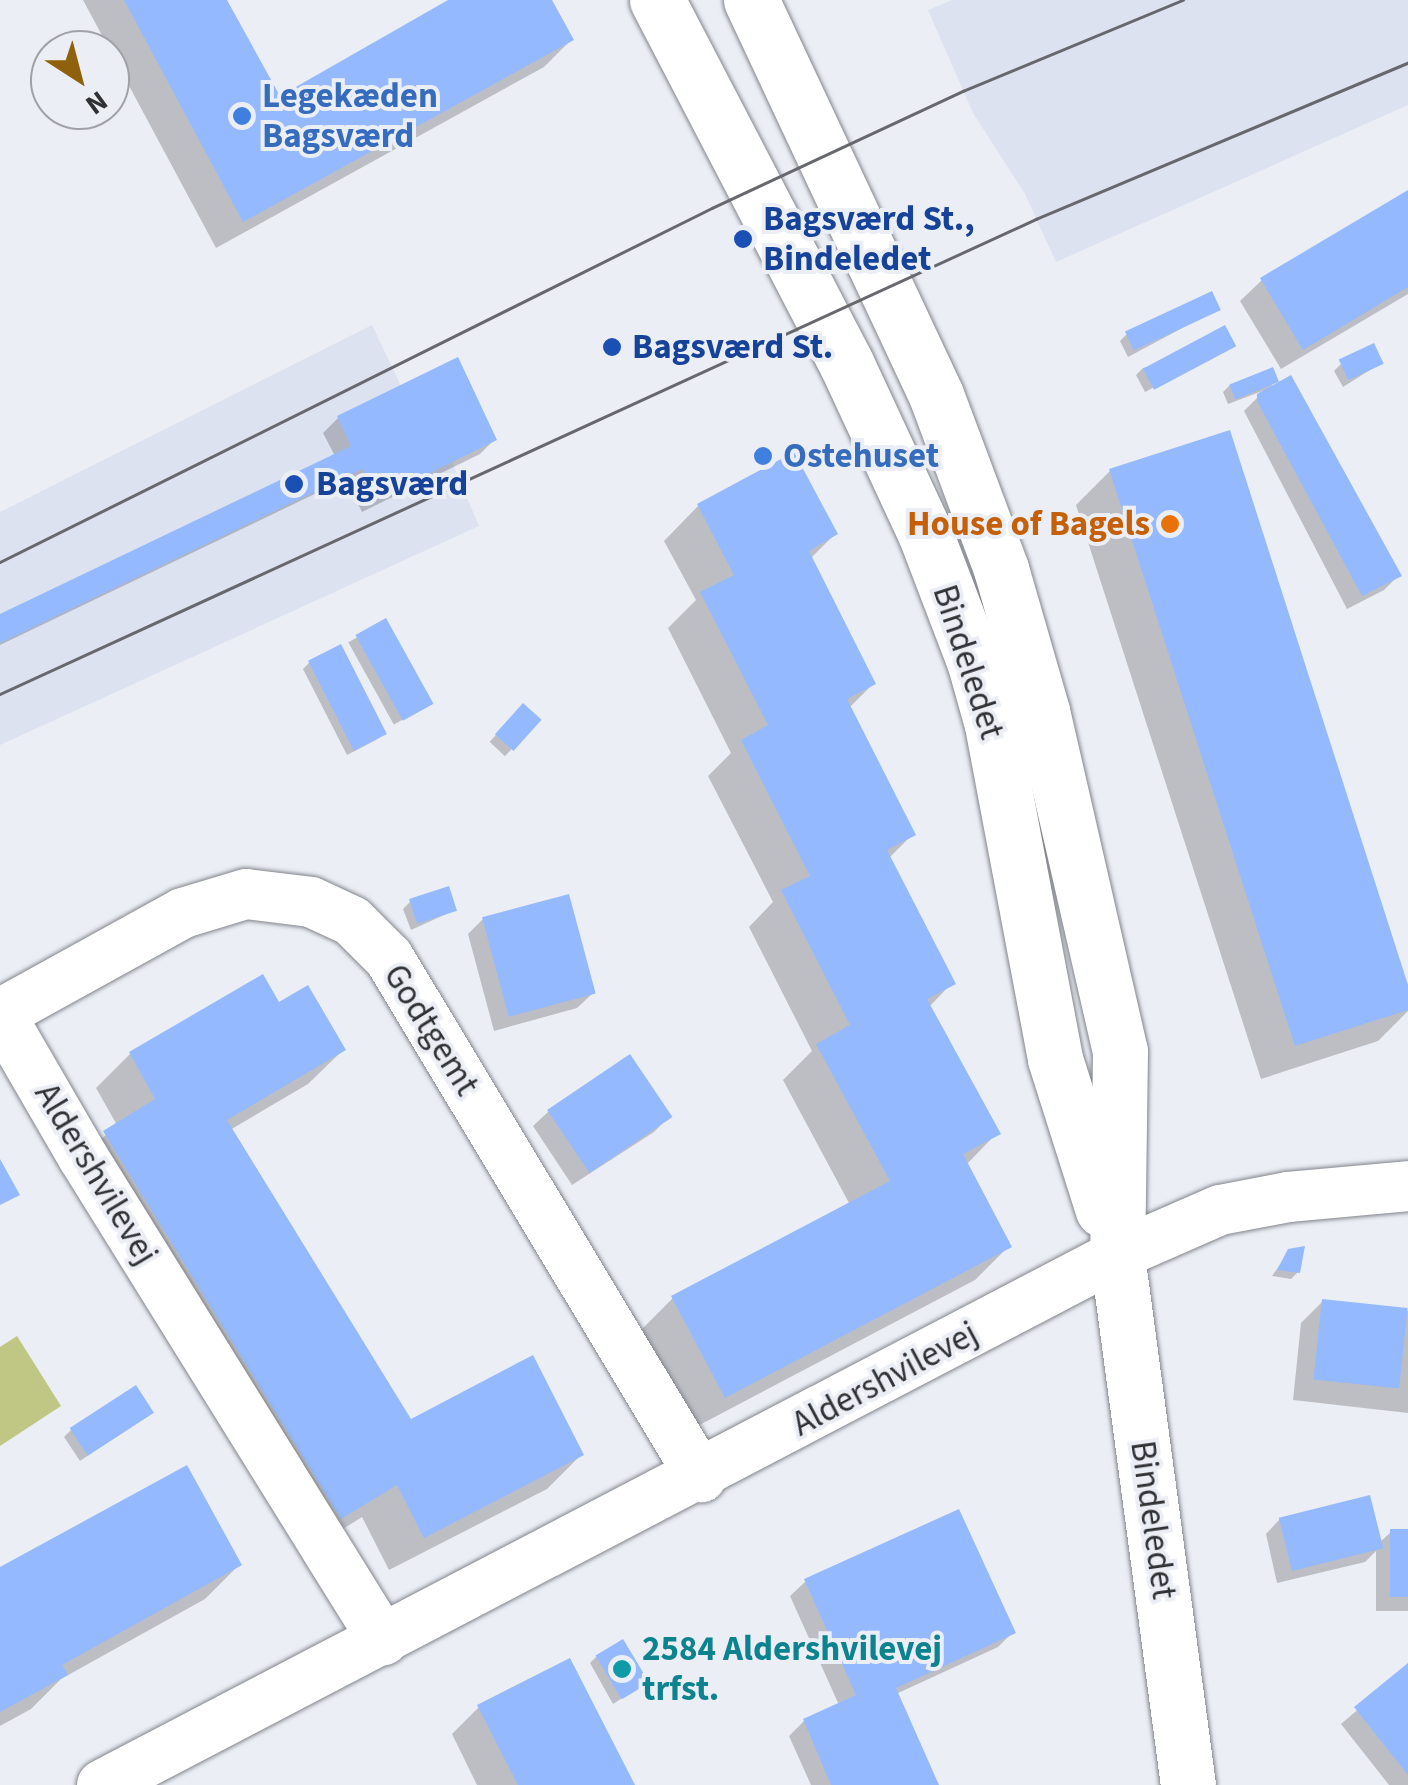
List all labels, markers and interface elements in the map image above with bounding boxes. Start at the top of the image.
north arrow [30,30,130,130]
place label: Legekæden Bagsværd [262,75,438,157]
text: N [77,81,116,124]
marker: Legekæden Bagsværd [231,105,253,127]
place label: Bagsværd St., Bindeledet [763,198,975,280]
marker: Bagsværd St., Bindeledet [732,228,754,250]
place label: Bagsværd St. [632,326,833,368]
marker: Bagsværd St. [601,336,623,358]
place label: Ostehuset [783,435,939,477]
marker: Ostehuset [752,445,774,467]
place label: Bagsværd [316,463,468,505]
marker: Bagsværd [281,471,307,497]
place label: House of Bagels [907,503,1150,545]
marker: House of Bagels [1159,513,1181,535]
street label: Bindeledet [923,580,1013,744]
street label: Godtgemt [374,957,488,1103]
street label: Aldershvilevej [25,1076,167,1272]
street label: Aldershvilevej [785,1313,985,1445]
street label: Bindeledet [1121,1438,1185,1602]
place label: 2584 Aldershvilevej trfst. [642,1628,942,1710]
marker: 2584 Aldershvilevej trfst. [611,1658,633,1680]

